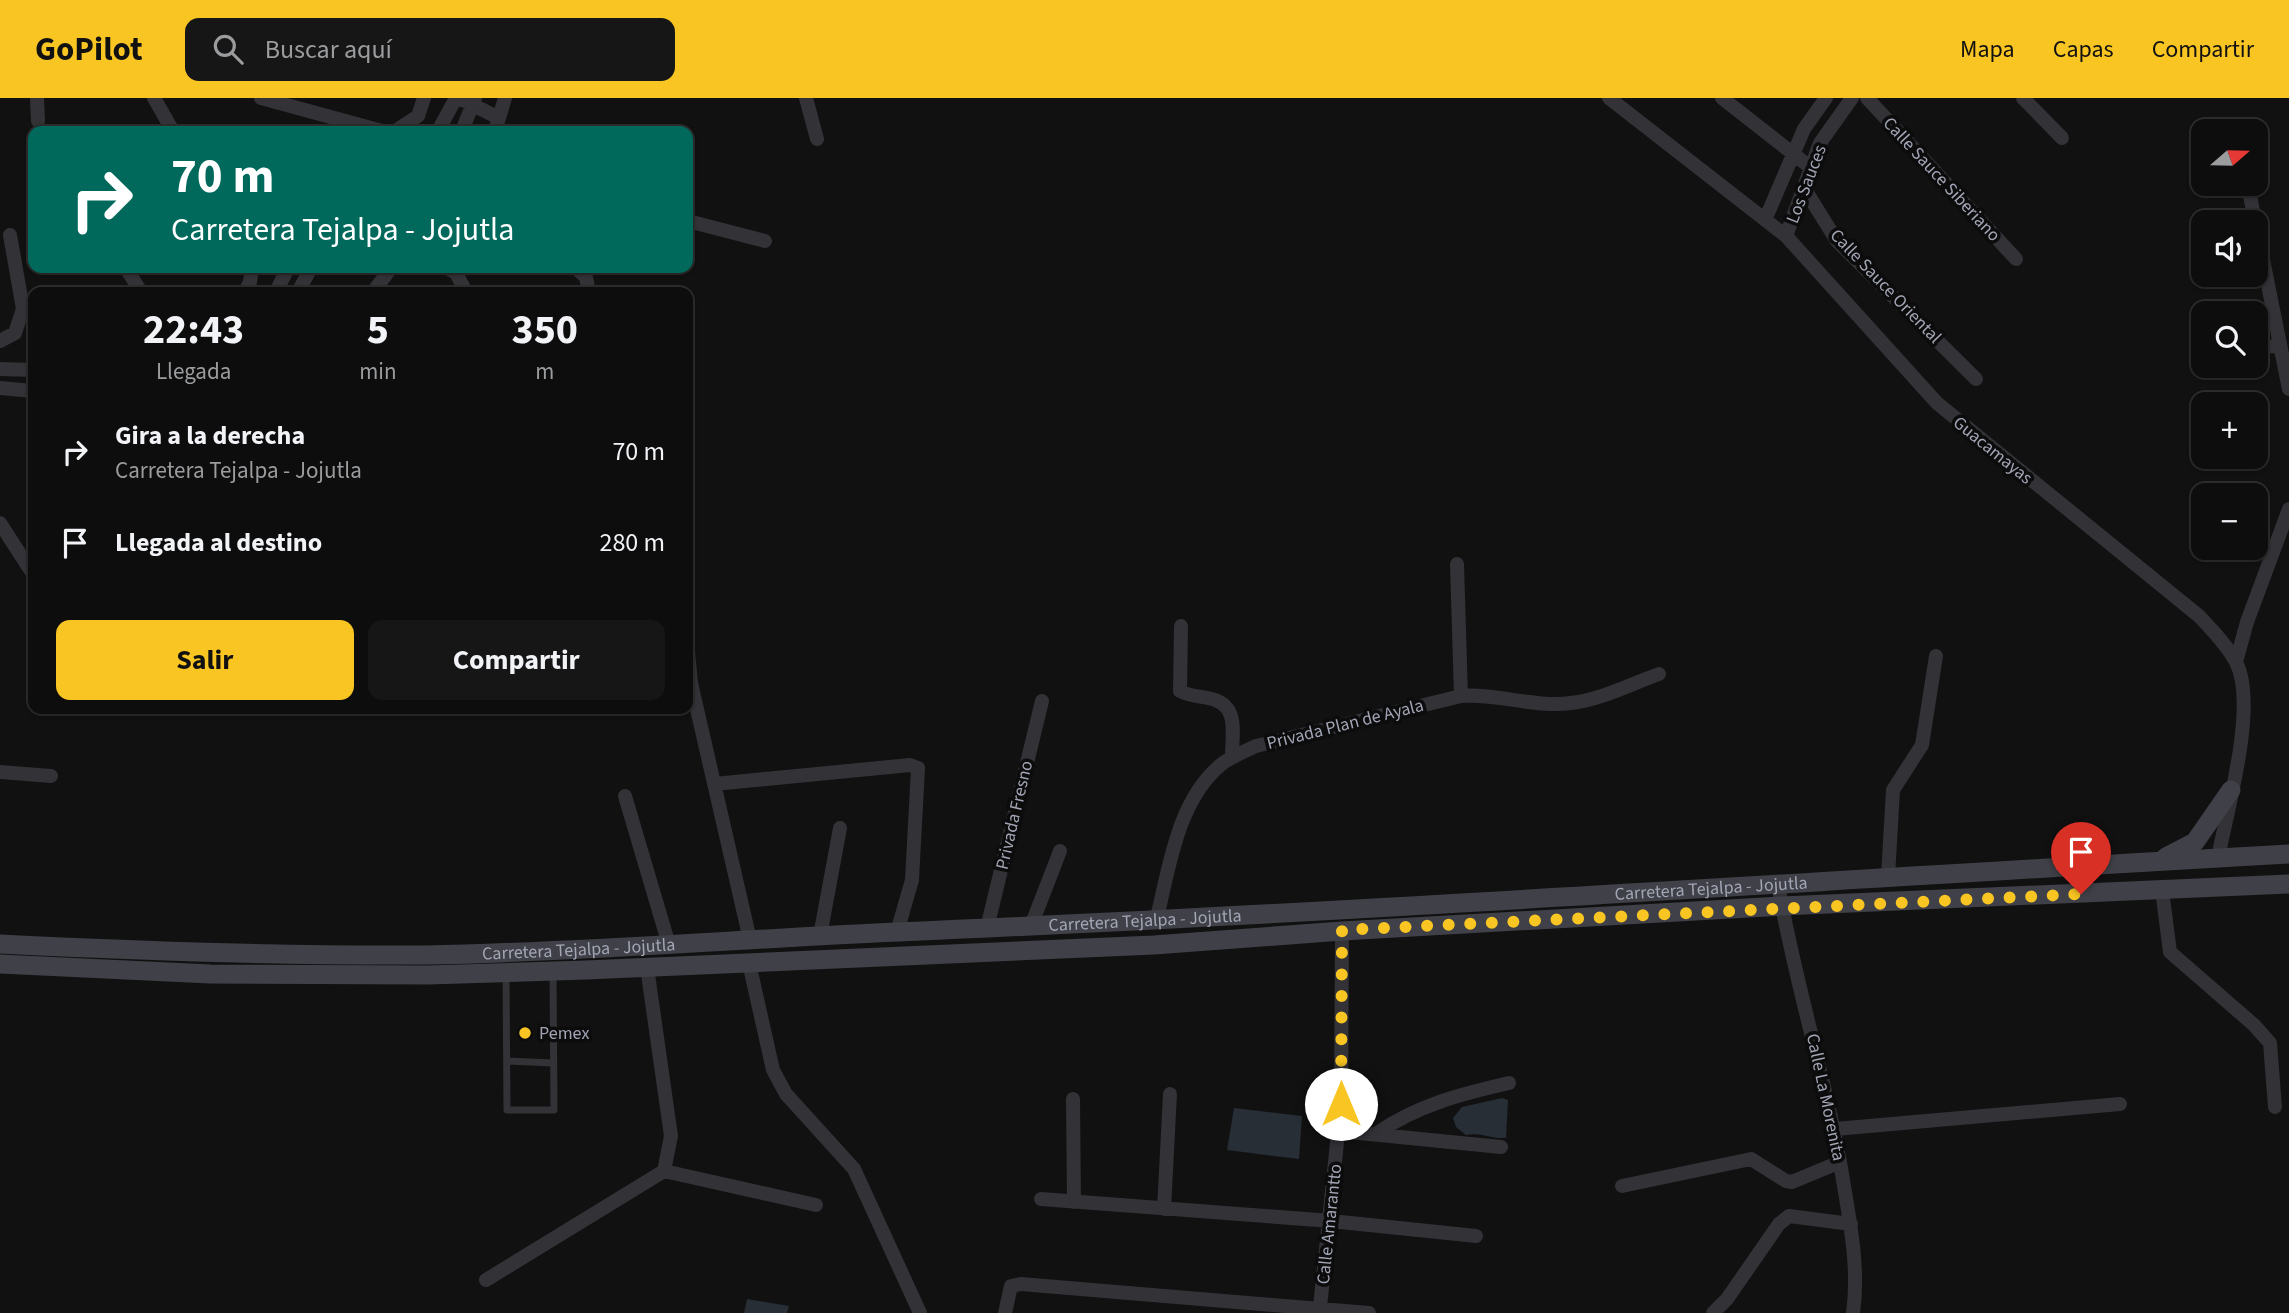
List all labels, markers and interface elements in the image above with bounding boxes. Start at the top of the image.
search box [185,18,675,81]
text: GoPilot [35,26,143,73]
icon: search [209,30,247,68]
text: Buscar aquí [265,31,392,68]
text: Mapa [1960,32,2015,67]
text: Capas [2053,32,2114,67]
text: Compartir [2152,32,2254,67]
street label: Calle Sauce Siberiano [1877,112,2006,247]
north arrow [2191,119,2268,196]
map controls [2191,119,2268,560]
street label: Los Sauces [1780,141,1833,227]
text: 70 m [171,142,275,212]
icon: right [56,154,147,245]
text: Carretera Tejalpa - Jojutla [171,207,514,253]
button: sound [2191,210,2268,287]
street label: Calle Sauce Oriental [1824,223,1947,349]
text: 22:43 [143,300,244,360]
text: 5 [367,300,389,360]
text: 350 [511,300,578,360]
button: search [2191,301,2268,378]
text: Llegada [156,355,231,388]
text: min [359,355,397,388]
text: m [535,355,554,388]
button: + [2191,392,2268,469]
street label: Guacamayas [1948,411,2038,490]
text: Gira a la derecha [115,417,305,454]
icon: right [56,433,94,471]
text: 70 m [612,433,665,470]
text: Carretera Tejalpa - Jojutla [115,454,362,487]
button: − [2191,483,2268,560]
icon: arrive [56,524,94,562]
text: Llegada al destino [115,524,322,561]
text: 280 m [599,524,665,561]
button: Salir [56,620,354,700]
button: Compartir [368,620,665,700]
street label: Privada Plan de Ayala [1264,693,1426,756]
street label: Privada Fresno [990,758,1039,872]
pin [2051,822,2111,894]
icon: arrive [2062,833,2100,871]
street label: Carretera Tejalpa - Jojutla [1614,870,1808,907]
street label: Carretera Tejalpa - Jojutla [1048,903,1242,938]
street label: Carretera Tejalpa - Jojutla [482,932,676,967]
place label: Pemex [539,1021,589,1046]
marker: Pemex [517,1025,533,1041]
street label: Calle La Morenita [1800,1031,1851,1163]
position arrow [1304,1067,1378,1141]
street label: Calle Amarantto [1311,1163,1348,1285]

